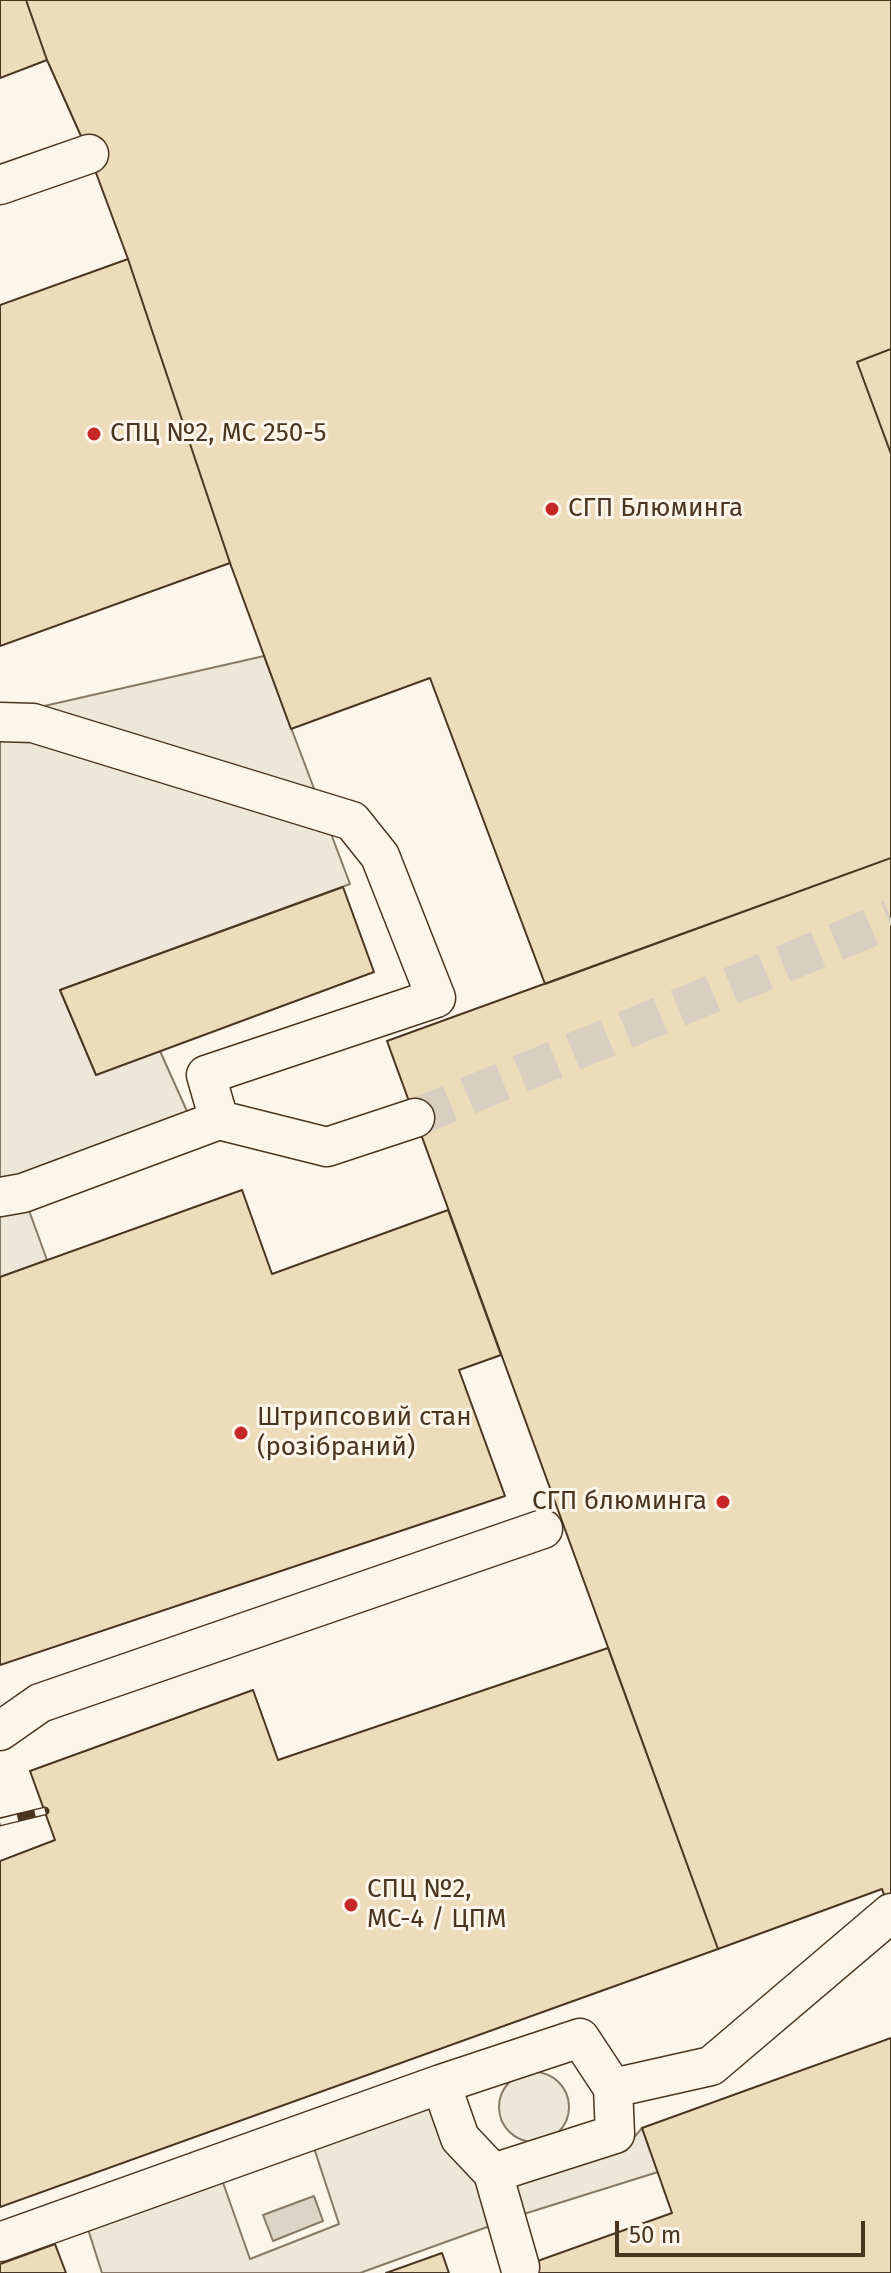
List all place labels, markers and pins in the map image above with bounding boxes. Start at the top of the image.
place label: СПЦ №2, МС 250-5 [110,418,327,450]
marker: СПЦ №2, МС 250-5 [85,425,103,443]
place label: СГП Блюминга [568,493,743,525]
marker: СГП Блюминга [543,500,561,518]
place label: Штрипсовий стан (розібраний) [257,1402,472,1464]
marker: Штрипсовий стан (розібраний) [232,1424,250,1442]
place label: СГП блюминга [532,1486,707,1518]
marker: СГП блюминга [714,1493,732,1511]
place label: СПЦ №2, МС-4 / ЦПМ [367,1874,506,1936]
marker: СПЦ №2, МС-4 / ЦПМ [342,1896,360,1914]

